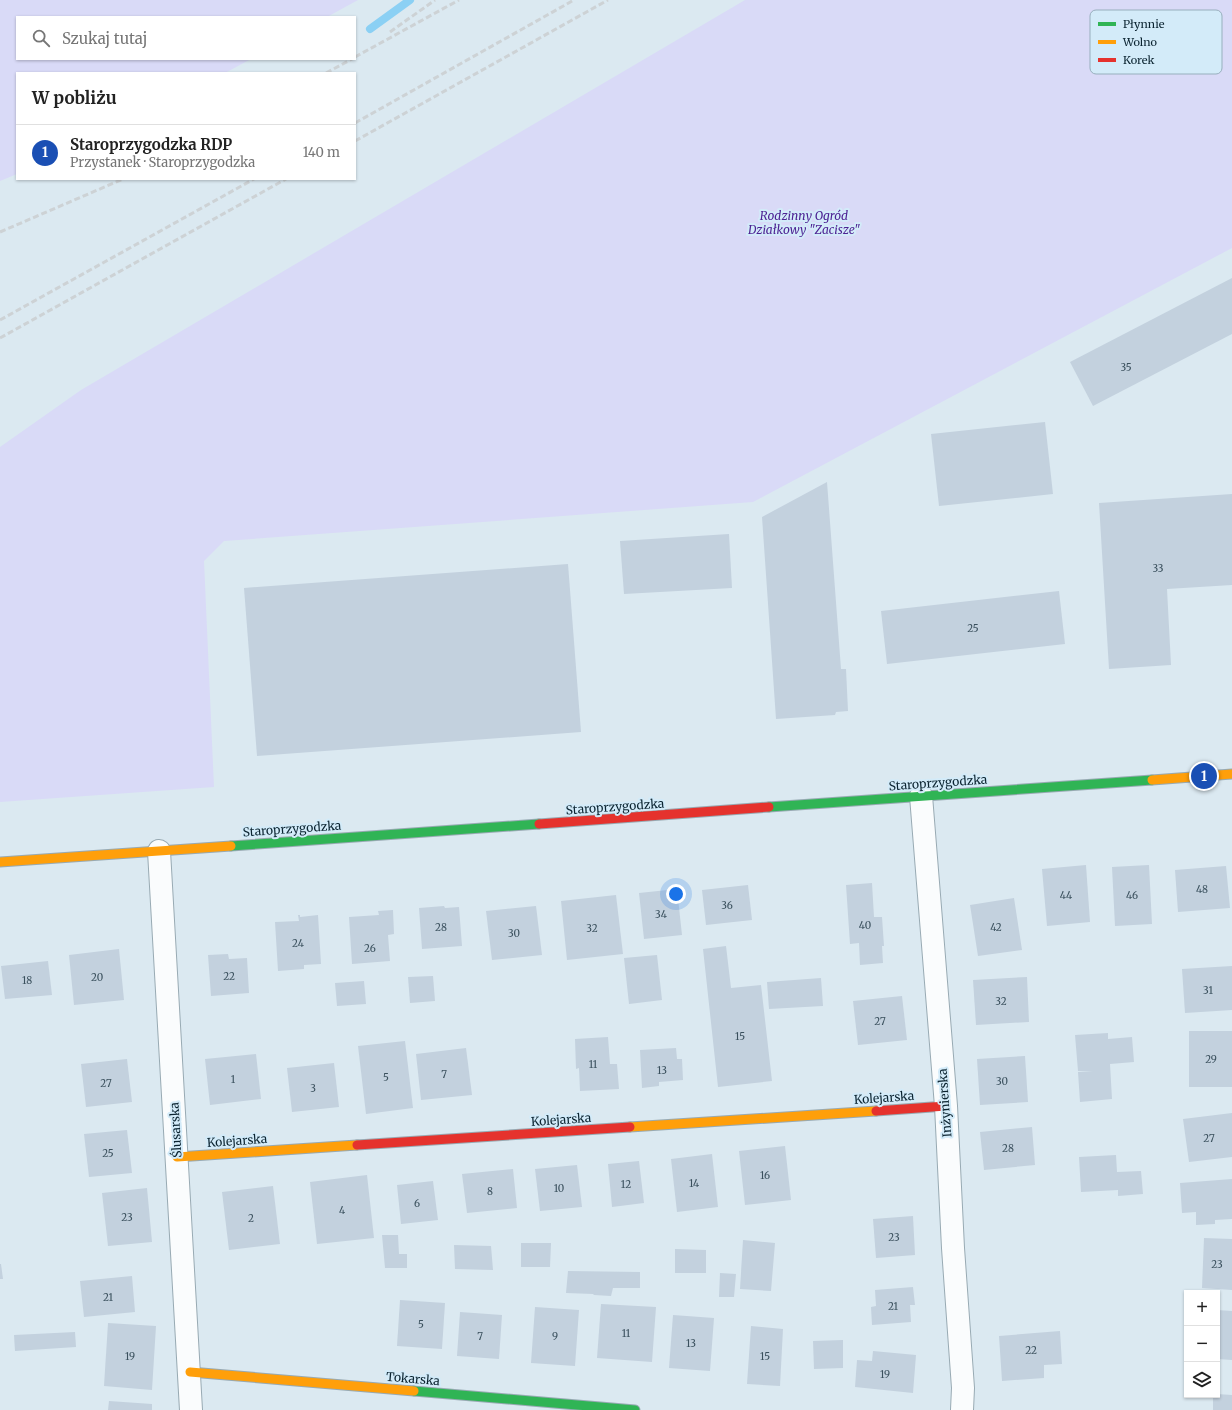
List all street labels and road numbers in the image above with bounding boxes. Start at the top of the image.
street label: Staroprzygodzka [888,772,988,793]
street label: Staroprzygodzka [565,796,665,817]
street label: Staroprzygodzka [242,818,342,839]
street label: Inżynierska [935,1068,954,1138]
street label: Kolejarska [853,1088,915,1107]
street label: Ślusarska [167,1101,184,1158]
street label: Kolejarska [530,1110,592,1129]
street label: Kolejarska [206,1131,268,1150]
street label: Tokarska [386,1369,441,1388]

